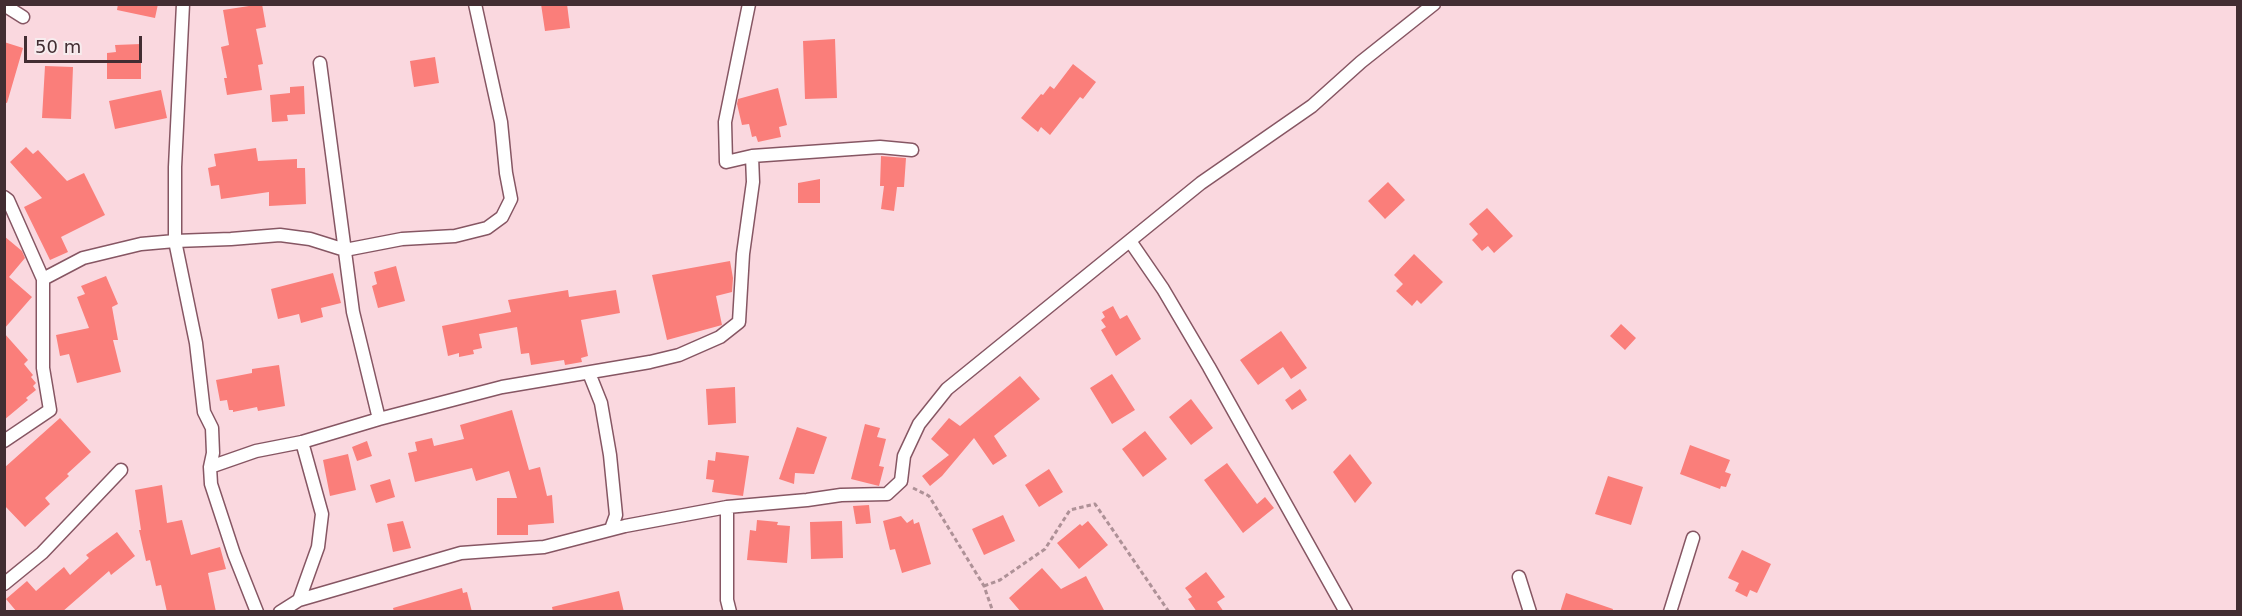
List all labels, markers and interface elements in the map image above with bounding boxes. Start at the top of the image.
scale bar [27,24,146,62]
text: 50 m [35,36,81,57]

